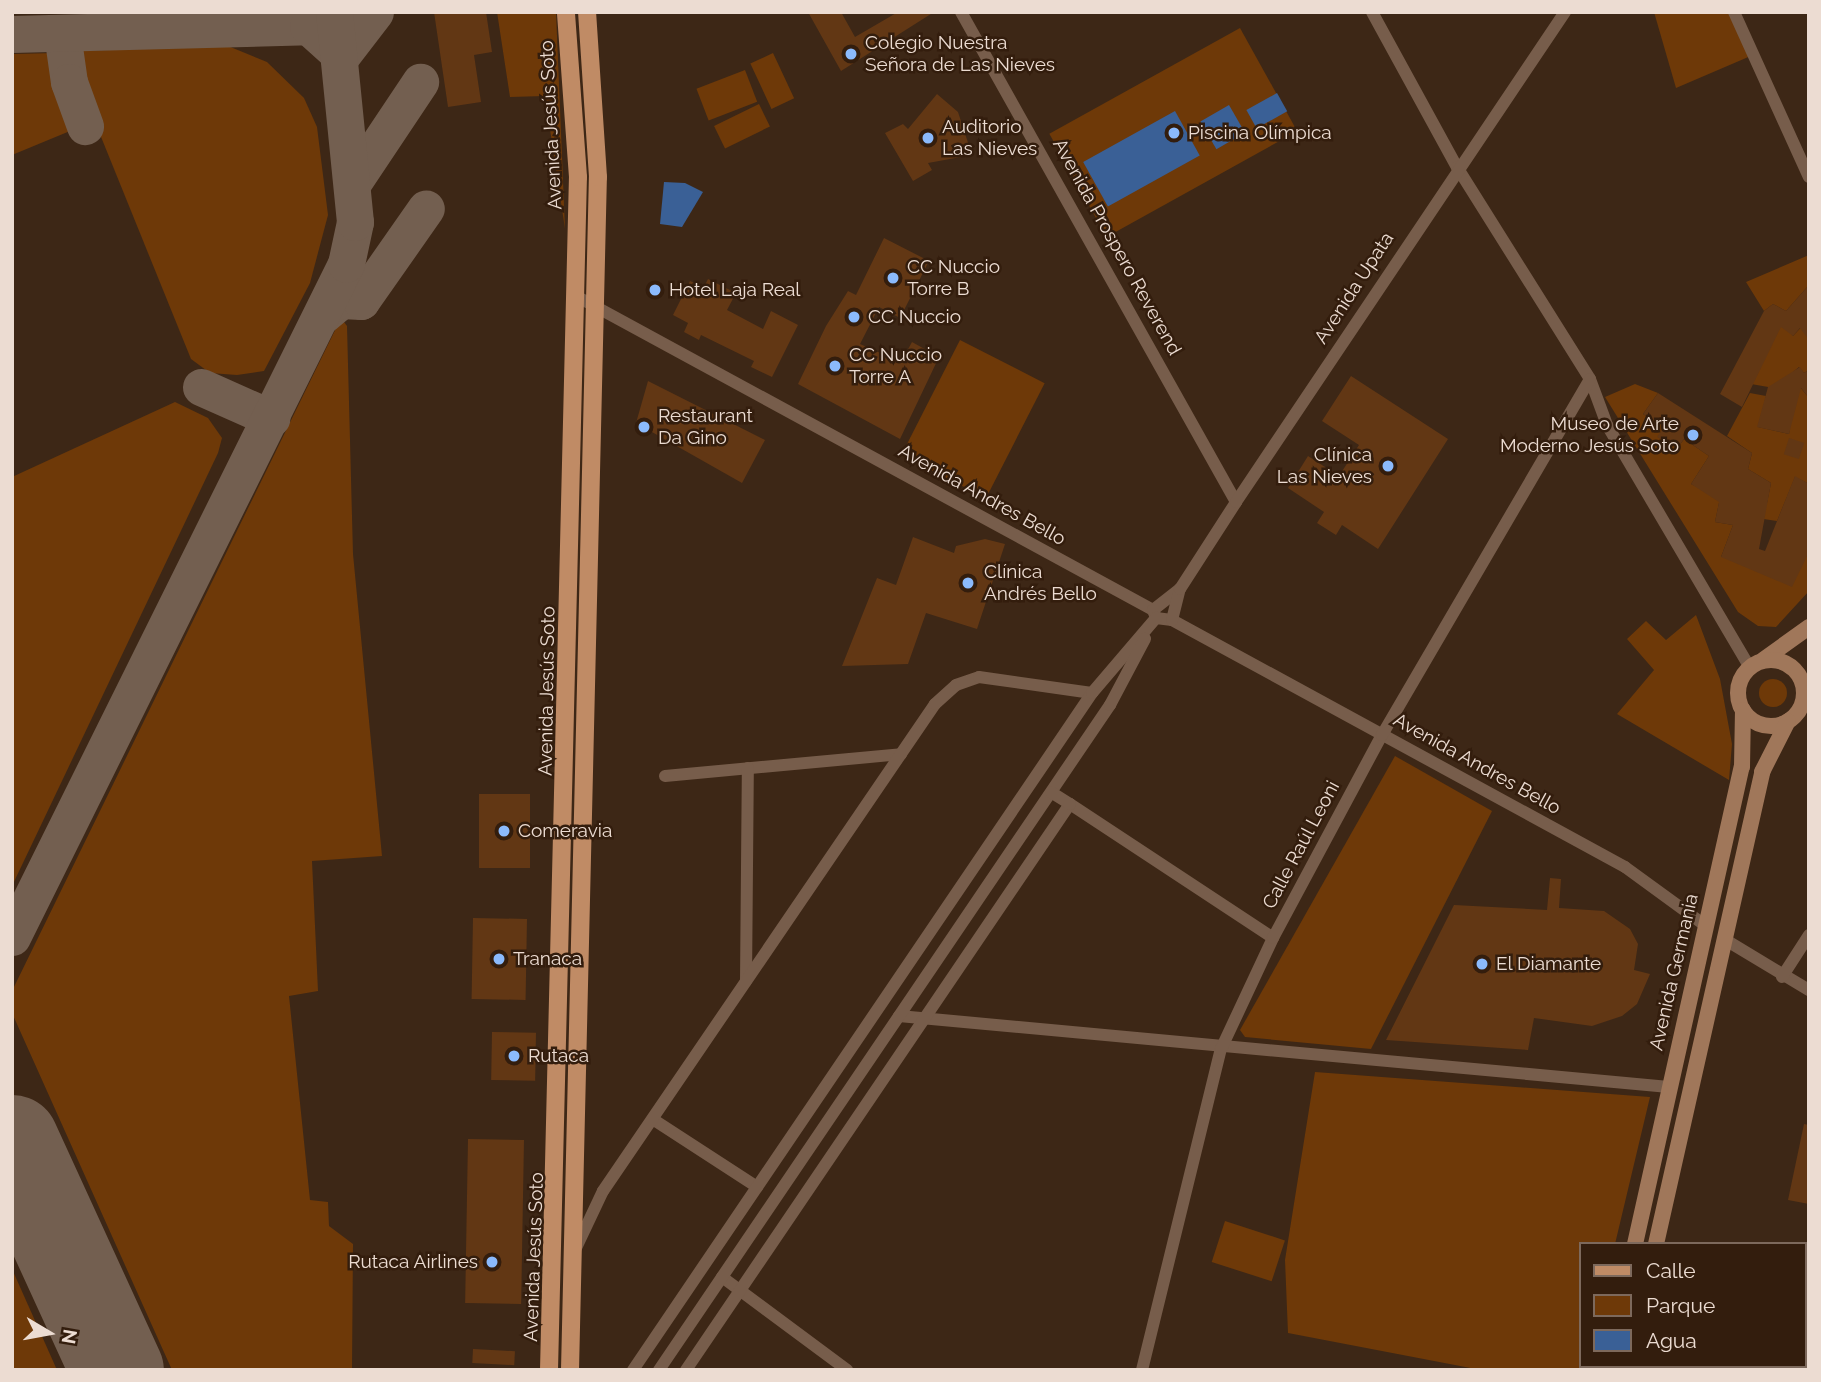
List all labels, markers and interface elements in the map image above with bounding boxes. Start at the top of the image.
place label: Colegio Nuestra Señora de Las Nieves [865,32,1055,76]
street label: Avenida Jesús Soto [535,39,567,211]
marker: Colegio Nuestra Señora de Las Nieves [843,46,859,62]
place label: Auditorio Las Nieves [942,116,1037,160]
place label: Piscina Olímpica [1188,122,1332,144]
marker: Piscina Olímpica [1166,125,1182,141]
marker: Auditorio Las Nieves [920,130,936,146]
street label: Avenida Prospero Reverend [1048,135,1186,359]
street label: Avenida Upata [1309,228,1399,348]
place label: CC Nuccio Torre B [907,256,1000,300]
marker: CC Nuccio Torre B [885,270,901,286]
place label: Hotel Laja Real [669,279,801,301]
marker: Hotel Laja Real [647,282,663,298]
place label: CC Nuccio [868,306,961,328]
marker: CC Nuccio [846,309,862,325]
place label: CC Nuccio Torre A [849,344,942,388]
marker: CC Nuccio Torre A [827,358,843,374]
place label: Restaurant Da Gino [658,405,753,449]
place label: Museo de Arte Moderno Jesús Soto [1500,413,1679,457]
marker: Restaurant Da Gino [636,419,652,435]
marker: Museo de Arte Moderno Jesús Soto [1685,427,1701,443]
street label: Avenida Andres Bello [894,439,1070,551]
place label: Clínica Las Nieves [1277,444,1372,488]
marker: Clínica Las Nieves [1378,456,1398,476]
place label: Clínica Andrés Bello [984,561,1097,605]
marker: Clínica Andrés Bello [958,573,978,593]
street label: Avenida Jesús Soto [534,606,560,776]
street label: Avenida Andres Bello [1389,708,1565,820]
street label: Calle Raúl Leoni [1258,777,1344,913]
place label: Comeravia [518,820,612,842]
marker: Comeravia [496,823,512,839]
street label: Avenida Germania [1645,891,1703,1053]
place label: Tranaca [513,948,582,970]
marker: Tranaca [491,951,507,967]
place label: El Diamante [1496,953,1602,975]
marker: El Diamante [1474,956,1490,972]
place label: Rutaca [528,1045,589,1067]
marker: Rutaca [506,1048,522,1064]
street label: Avenida Jesús Soto [520,1172,548,1342]
legend [1580,1242,1807,1368]
place label: Rutaca Airlines [348,1251,478,1273]
marker: Rutaca Airlines [484,1254,500,1270]
text: Calle [1646,1258,1696,1283]
text: Parque [1646,1293,1715,1318]
north arrow [14,1298,84,1368]
text: N [58,1328,82,1346]
text: Agua [1646,1328,1697,1353]

